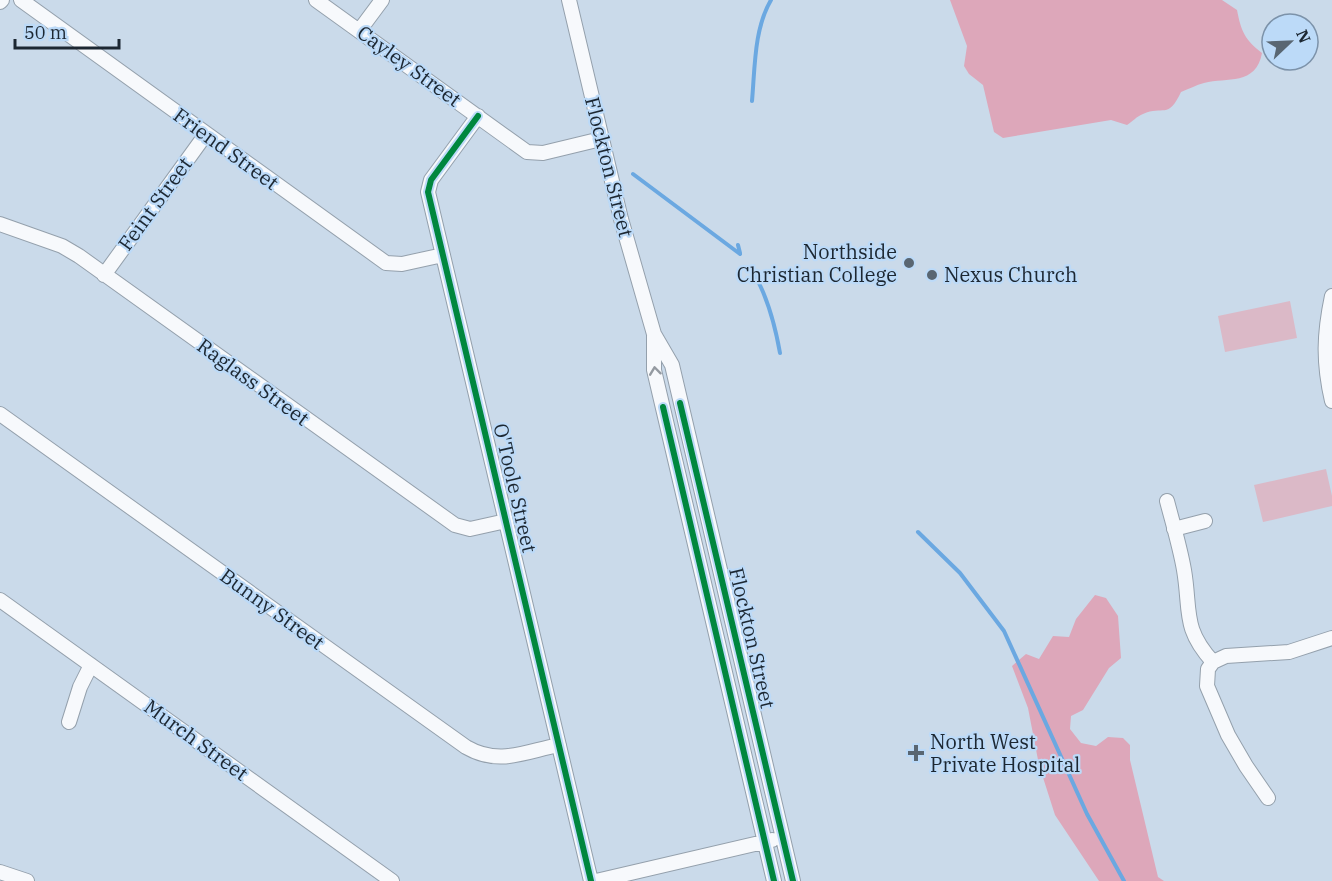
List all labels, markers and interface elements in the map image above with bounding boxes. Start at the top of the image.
scale bar [15,12,118,50]
north arrow [1260,12,1320,72]
street label: Cayley Street [352,19,467,112]
text: 50 m [24,21,67,44]
text: N [1292,26,1315,46]
street label: Flockton Street [579,94,640,240]
street label: Friend Street [168,101,284,196]
street label: Feint Street [112,152,198,256]
place label: Northside Christian College [737,238,897,288]
marker: Northside Christian College [902,256,916,270]
place label: Nexus Church [944,261,1077,288]
marker: Nexus Church [925,268,939,282]
street label: Raglass Street [192,332,315,431]
one-way arrow [649,366,662,376]
street label: O'Toole Street [487,421,543,555]
street label: Bunny Street [215,562,330,655]
street label: Flockton Street [723,565,782,711]
street label: Murch Street [139,693,254,786]
place label: North West Private Hospital [930,728,1080,778]
marker: North West Private Hospital [907,744,925,762]

